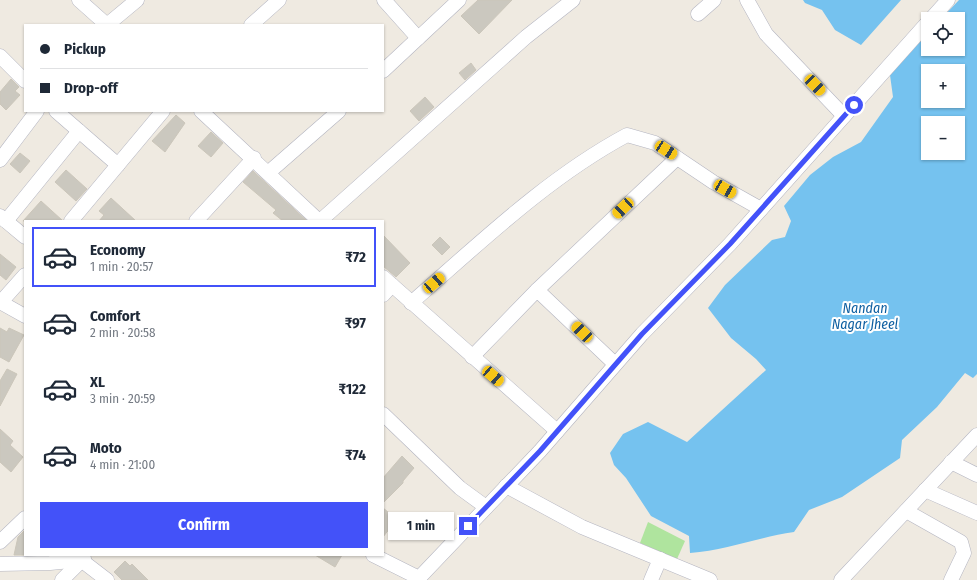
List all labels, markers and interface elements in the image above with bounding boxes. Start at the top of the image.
map controls [921,12,965,160]
button: locate [921,12,965,56]
text: Pickup [64,40,106,58]
button: + [921,64,965,108]
car [802,72,828,98]
text: Drop-off [64,79,118,97]
route start [845,96,863,114]
button: − [921,116,965,160]
car [653,138,679,162]
car [712,178,738,200]
car [610,195,636,221]
icon: car [42,239,78,275]
text: Economy [90,241,145,259]
text: ₹72 [345,248,366,266]
text: 1 min · 20:57 [90,259,153,274]
car [421,271,447,295]
water label: Nandan Nagar Jheel [832,300,899,333]
icon: car [42,305,78,341]
text: Comfort [90,307,141,325]
text: ₹97 [345,314,366,332]
car [569,319,595,345]
text: 2 min · 20:58 [90,325,156,340]
car [480,364,506,388]
icon: car [42,371,78,407]
text: XL [90,373,105,391]
text: ₹122 [338,380,366,398]
text: 3 min · 20:59 [90,391,155,406]
icon: car [42,437,78,473]
text: Moto [90,439,122,457]
text: ₹74 [345,446,366,464]
text: 4 min · 21:00 [90,457,155,472]
button: Confirm [40,502,368,548]
callout: 1 min [388,512,454,540]
route end [459,517,477,535]
text: 1 min [407,518,435,533]

